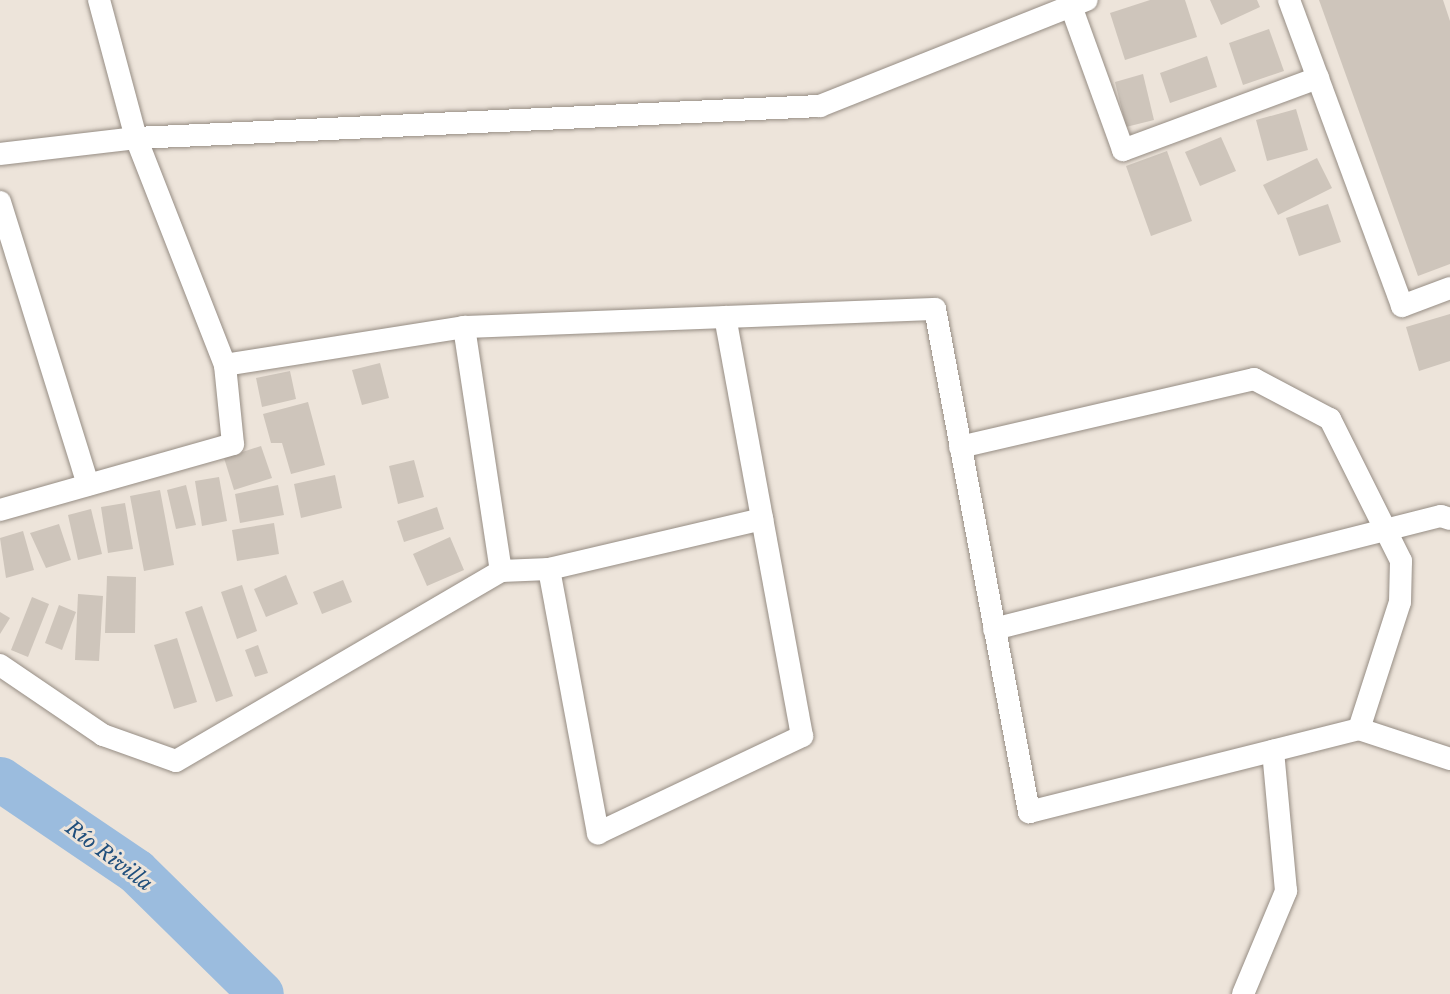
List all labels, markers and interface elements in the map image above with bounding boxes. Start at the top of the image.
water label: Río Rivilla [61,816,157,896]

